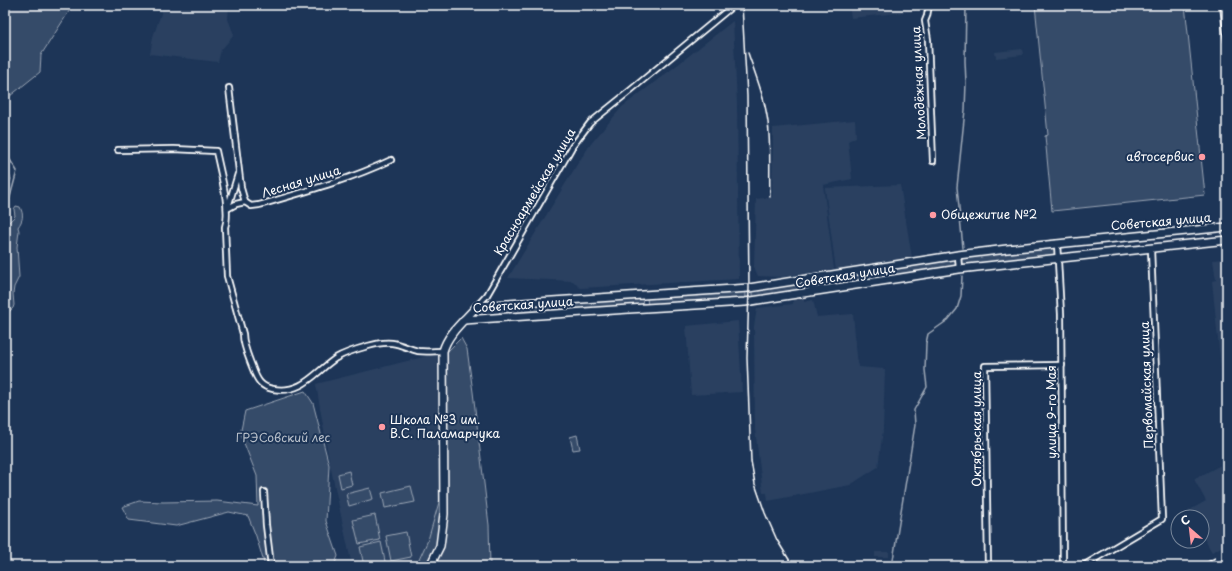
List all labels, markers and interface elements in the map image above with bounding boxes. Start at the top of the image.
street label: Молодёжная улица [906,25,930,140]
street label: Красноармейская улица [489,124,580,259]
place label: автосервис [1126,147,1194,165]
marker: автосервис [1197,152,1207,162]
street label: Лесная улица [259,160,343,202]
place label: Общежитие №2 [941,205,1037,223]
street label: Советская улица [1110,208,1212,234]
marker: Общежитие №2 [928,210,938,220]
street label: Советская улица [794,258,896,292]
street label: Советская улица [472,291,574,316]
street label: Первомайская улица [1135,321,1157,449]
street label: улица 9-го Мая [1042,365,1060,459]
street label: Октябрьская улица [967,371,985,487]
place label: Школа №3 им. В.С. Паламарчука [390,410,501,442]
marker: Школа №3 им. В.С. Паламарчука [377,422,387,432]
park label: ГРЭСовский лес [236,428,330,446]
north arrow [1170,509,1210,549]
text: С [1177,510,1193,529]

